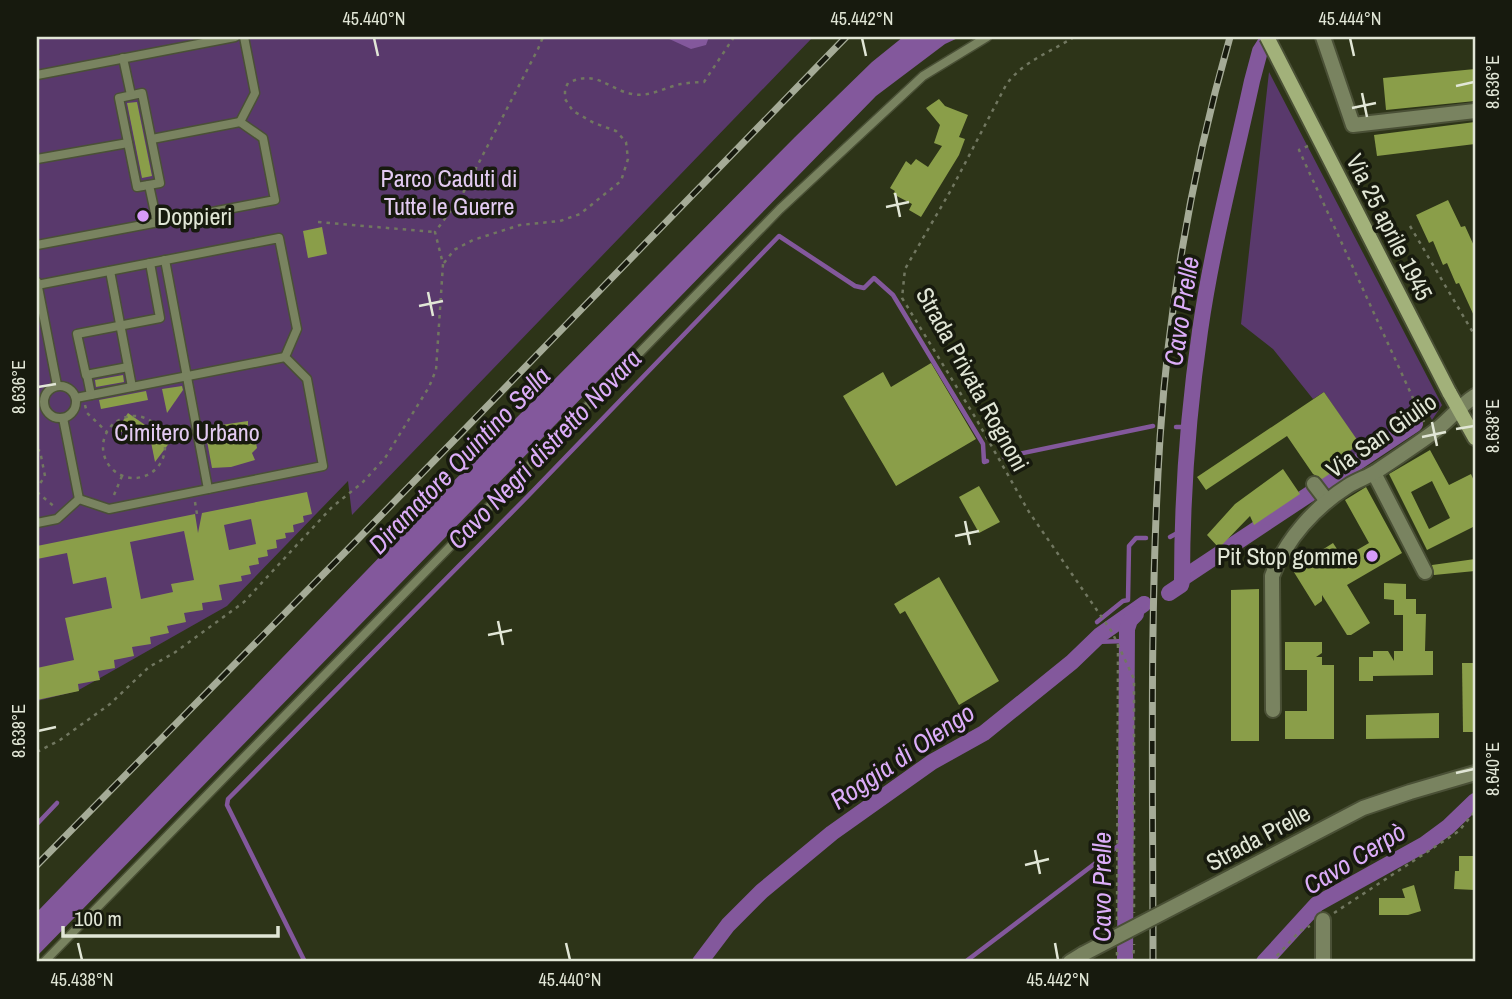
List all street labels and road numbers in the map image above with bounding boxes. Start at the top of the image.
street label: Via 25 aprile 1945 [1339,148,1441,306]
street label: Strada Privata Rognoni [909,281,1037,477]
street label: Via San Giulio [1320,385,1442,485]
street label: Strada Prelle [1200,796,1316,878]

